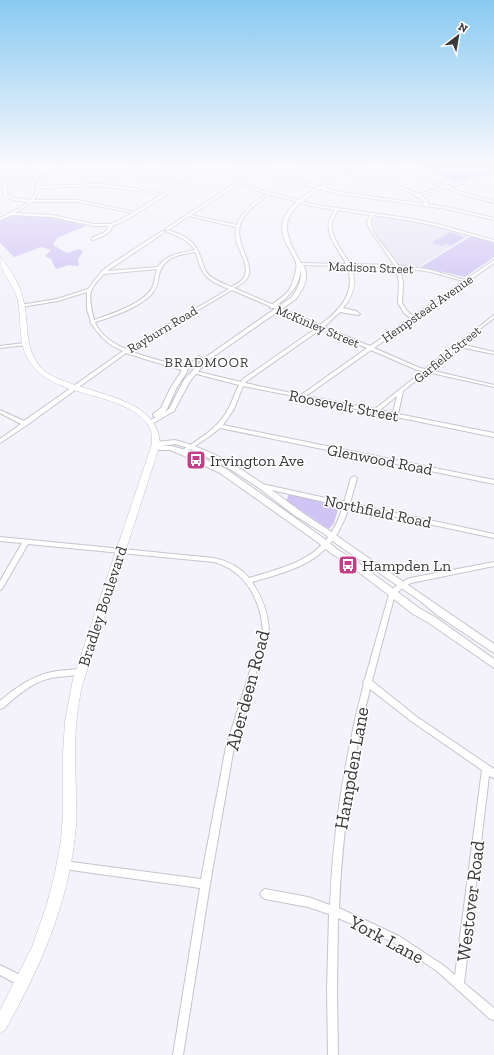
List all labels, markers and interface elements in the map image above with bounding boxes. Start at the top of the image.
north arrow [438,16,478,56]
text: N [456,20,470,36]
street label: Madison Street [328,259,414,276]
street label: Hempstead Avenue [379,271,476,345]
street label: McKinley Street [274,302,362,351]
street label: Rayburn Road [125,303,200,356]
street label: Garfield Street [411,323,484,386]
district label: BRADMOOR [165,354,249,371]
street label: Roosevelt Street [287,386,401,425]
street label: Glenwood Road [326,440,434,479]
bus stop icon: Irvington Ave [185,449,207,471]
place label: Irvington Ave [210,451,304,470]
street label: Northfield Road [323,491,433,532]
street label: Bradley Boulevard [74,543,131,669]
bus stop icon: Hampden Ln [337,554,359,576]
place label: Hampden Ln [362,556,452,575]
street label: Aberdeen Road [220,627,275,753]
street label: Hampden Lane [329,705,374,831]
street label: Westover Road [452,839,489,963]
street label: York Lane [345,910,428,969]

